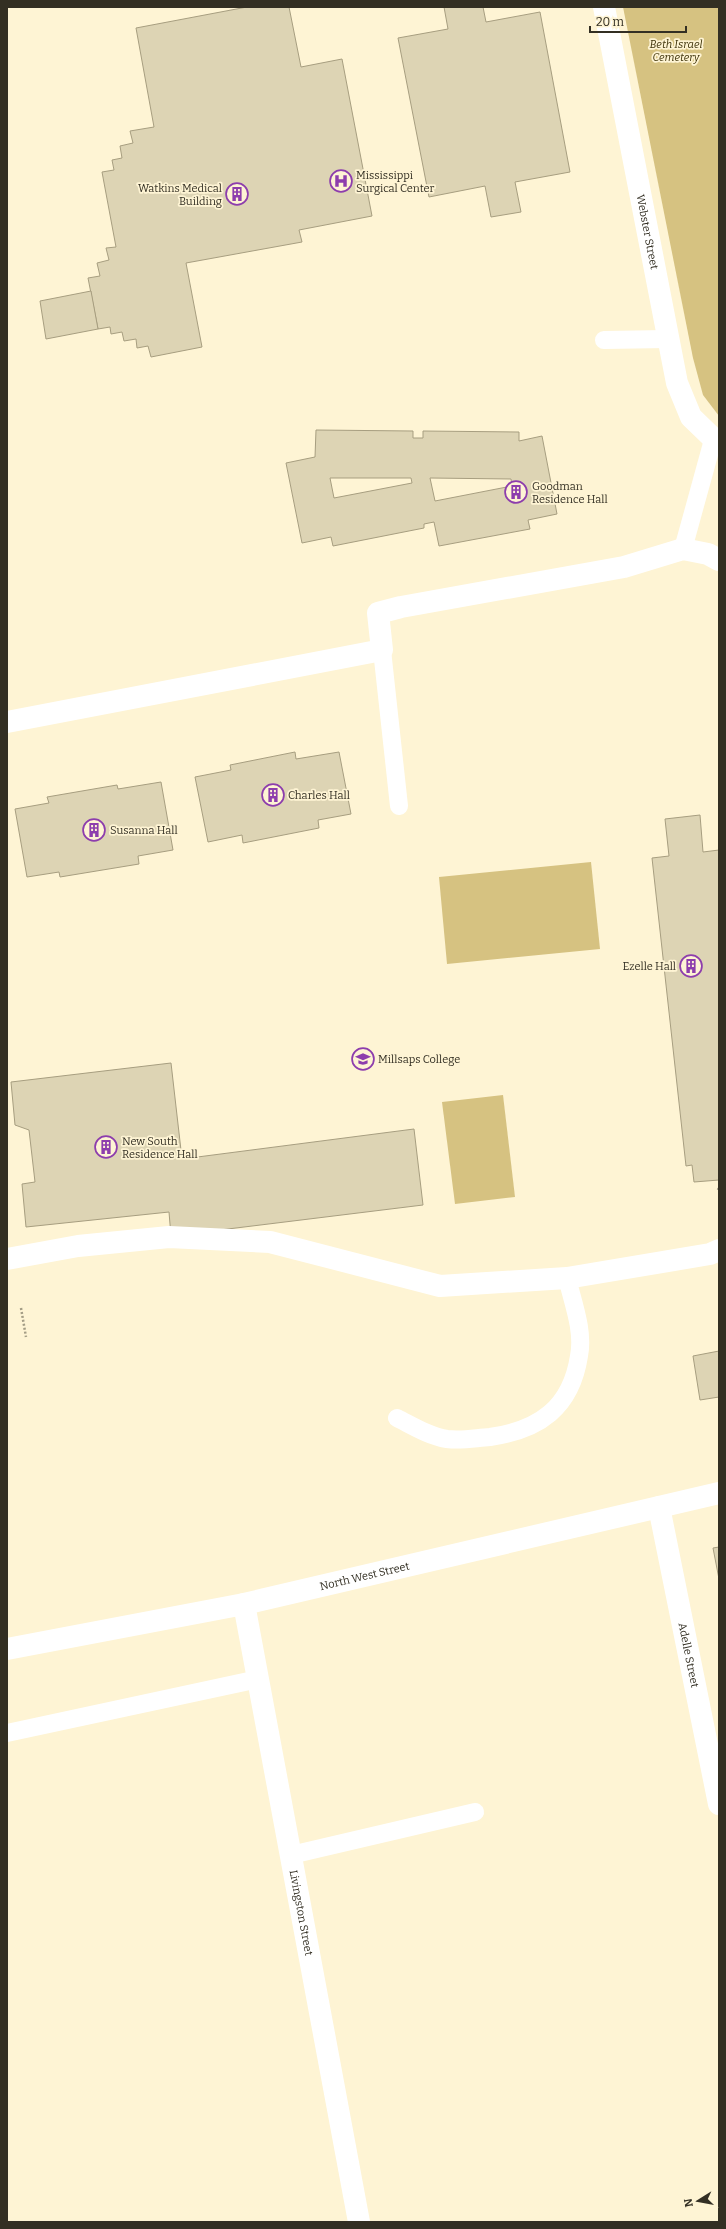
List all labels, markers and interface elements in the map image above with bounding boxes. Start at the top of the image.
scale bar [590,8,686,34]
text: 20 m [596,15,625,29]
park label: Beth Israel Cemetery [650,38,702,64]
hospital icon: Mississippi Surgical Center [328,168,354,194]
place label: Mississippi Surgical Center [356,169,435,195]
building icon: Watkins Medical Building [224,181,250,207]
place label: Watkins Medical Building [138,182,222,208]
street label: Webster Street [634,193,661,271]
building icon: Goodman Residence Hall [503,479,529,505]
place label: Goodman Residence Hall [532,480,608,506]
building icon: Charles Hall [260,782,286,808]
place label: Charles Hall [288,789,350,802]
building icon: Susanna Hall [81,817,107,843]
place label: Susanna Hall [110,824,178,837]
building icon: Ezelle Hall [678,953,704,979]
place label: Ezelle Hall [623,960,676,973]
school or university icon: Millsaps College [350,1046,376,1072]
place label: Millsaps College [378,1053,460,1066]
building icon: New South Residence Hall [93,1134,119,1160]
place label: New South Residence Hall [122,1135,198,1161]
street label: North West Street [318,1560,411,1593]
street label: Adelle Street [676,1622,701,1689]
street label: Livingston Street [287,1869,315,1957]
north arrow [678,2181,718,2221]
text: N [681,2197,696,2208]

